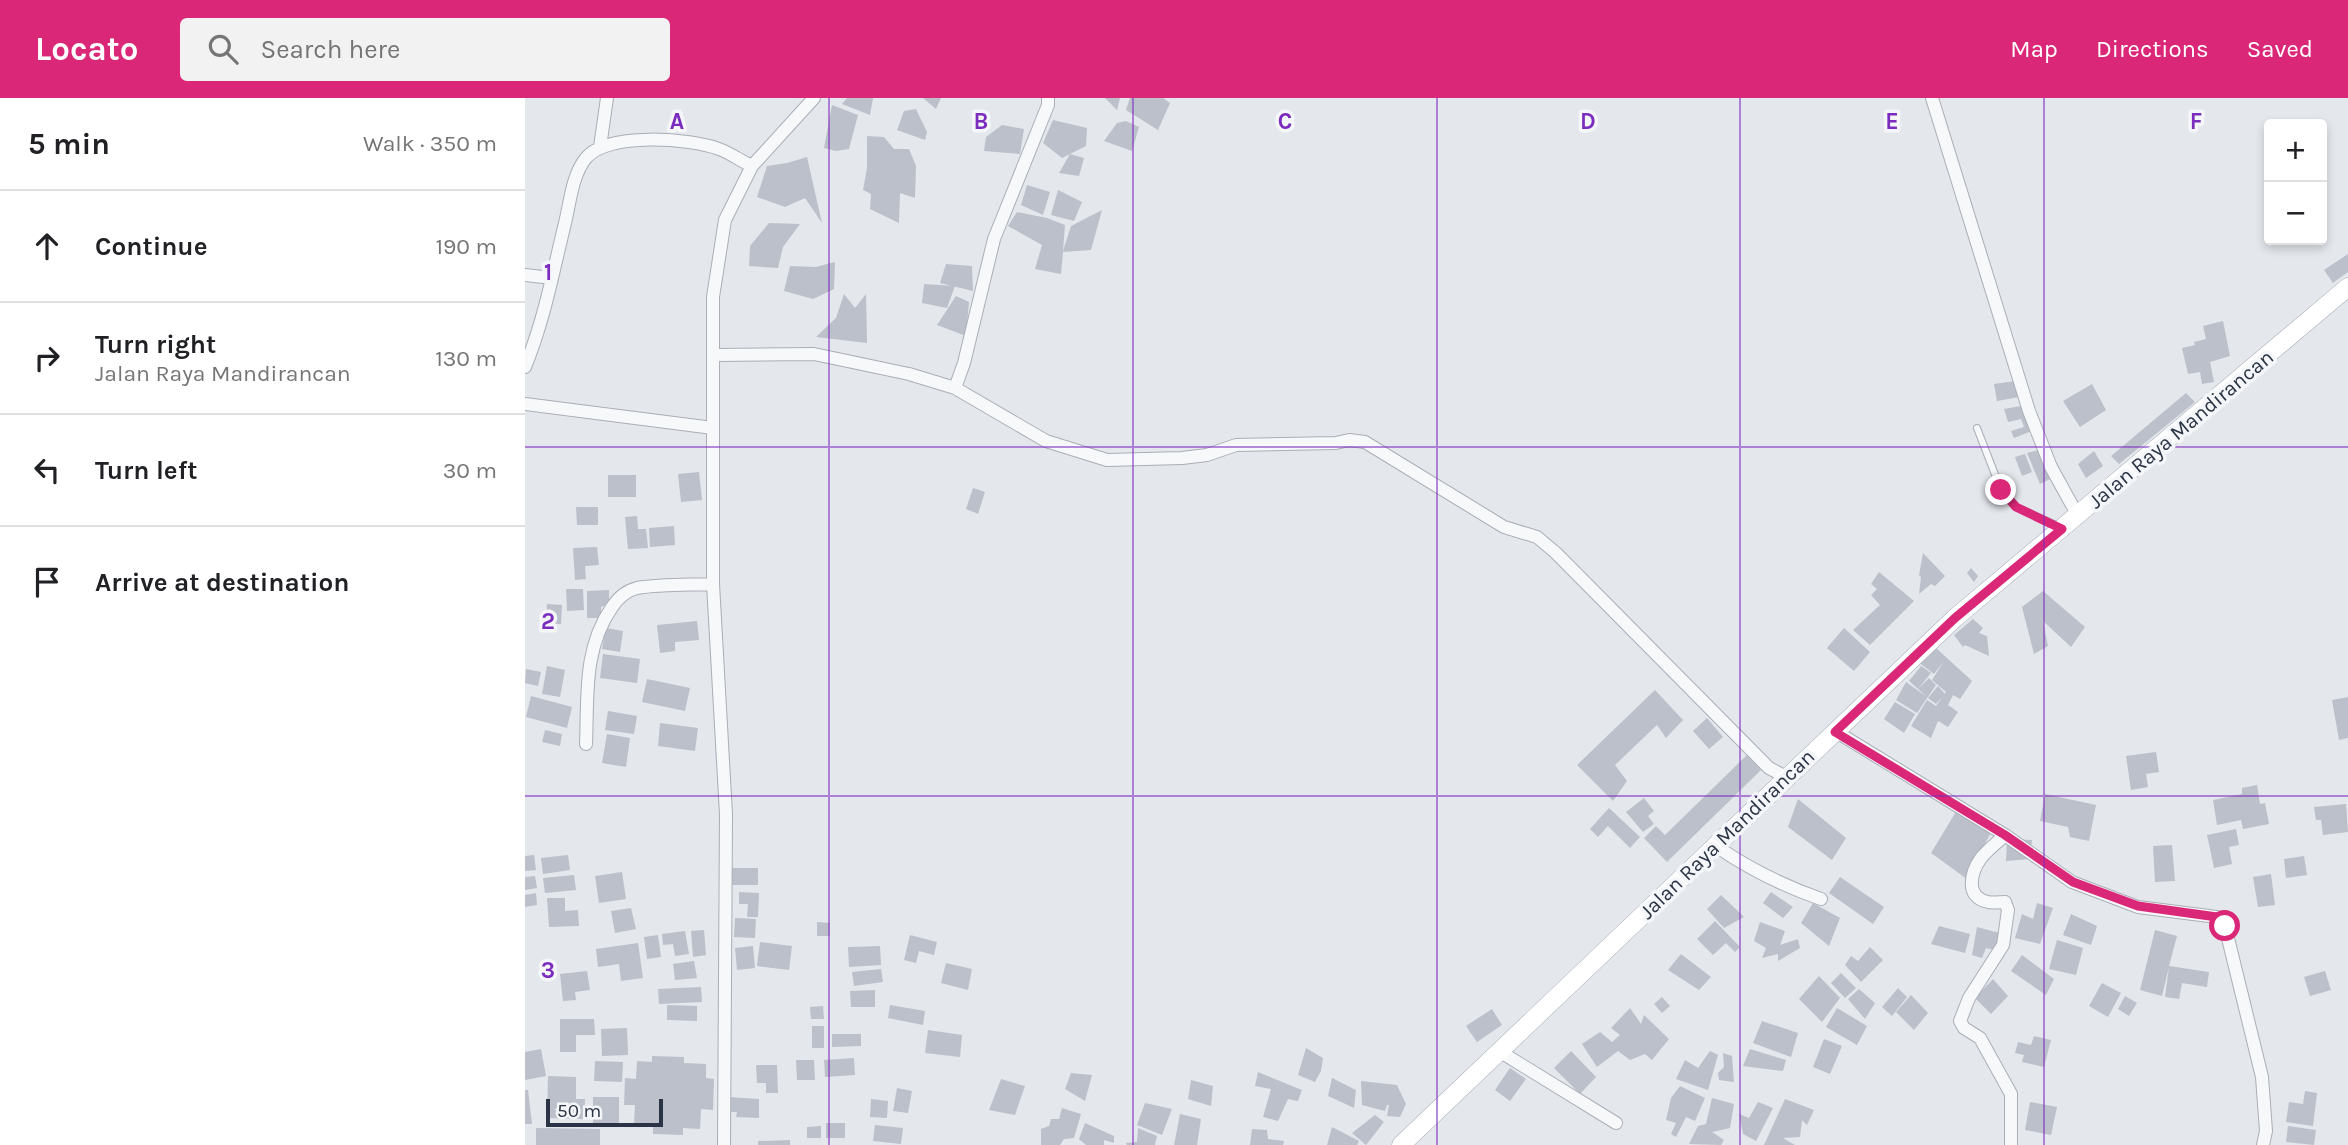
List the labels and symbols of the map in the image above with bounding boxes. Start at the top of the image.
text: A [670,108,684,135]
text: B [974,108,988,135]
text: C [1278,108,1292,135]
text: D [1580,108,1596,135]
text: E [1885,108,1899,135]
text: F [2190,108,2202,135]
text: 1 [544,259,552,286]
street label: Jalan Raya Mandirancan [2084,345,2278,513]
route end [1985,474,2016,505]
text: 2 [541,608,555,635]
street label: Jalan Raya Mandirancan [1635,744,1819,924]
route start [2209,910,2240,941]
text: 3 [541,957,555,984]
scale bar [546,1096,663,1128]

